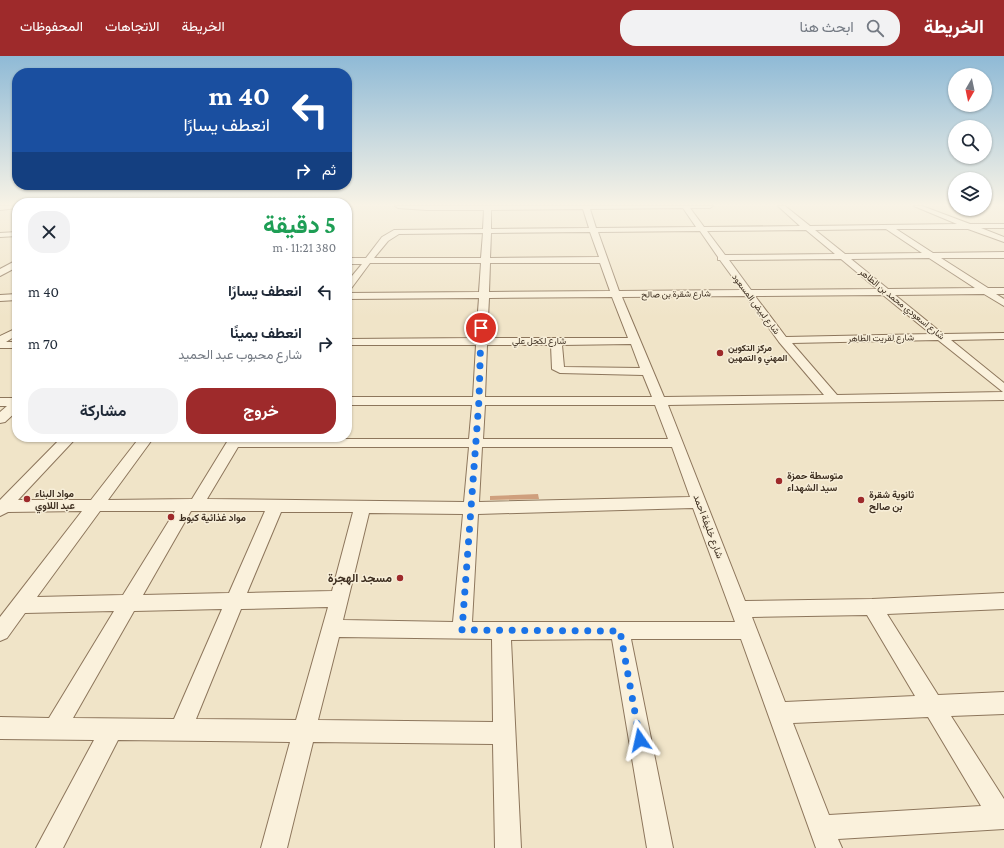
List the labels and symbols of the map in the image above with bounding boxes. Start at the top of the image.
north arrow [948,68,992,112]
street label: شارع اسعودي محمد بن الطاهر [855,266,947,343]
street label: شارع لبيض المسعود [729,272,782,337]
street label: شارع شقرة بن صالح [641,288,711,301]
pin [464,311,498,345]
street label: شارع لقريت الطاهر [847,332,914,345]
street label: شارع لكحل علي [512,336,566,348]
place label: مركز التكوين المهني و التمهين [728,343,787,366]
marker: مركز التكوين المهني و التمهين [715,348,725,358]
place label: متوسطة حمزة سيد الشهداء [787,470,844,494]
marker: متوسطة حمزة سيد الشهداء [774,476,784,486]
place label: مواد البناء عبد اللاوي [35,488,75,514]
place label: ثانوية شقرة بن صالح [869,489,915,514]
street label: شارع خليفة احمد [690,493,726,560]
marker: مواد البناء عبد اللاوي [22,494,32,504]
marker: ثانوية شقرة بن صالح [856,495,866,505]
marker: مواد غذائية كبوط [166,512,176,522]
place label: مواد غذائية كبوط [179,512,246,524]
place label: مسجد الهجرة [328,571,392,586]
marker: مسجد الهجرة [395,573,405,583]
position arrow [619,719,661,761]

